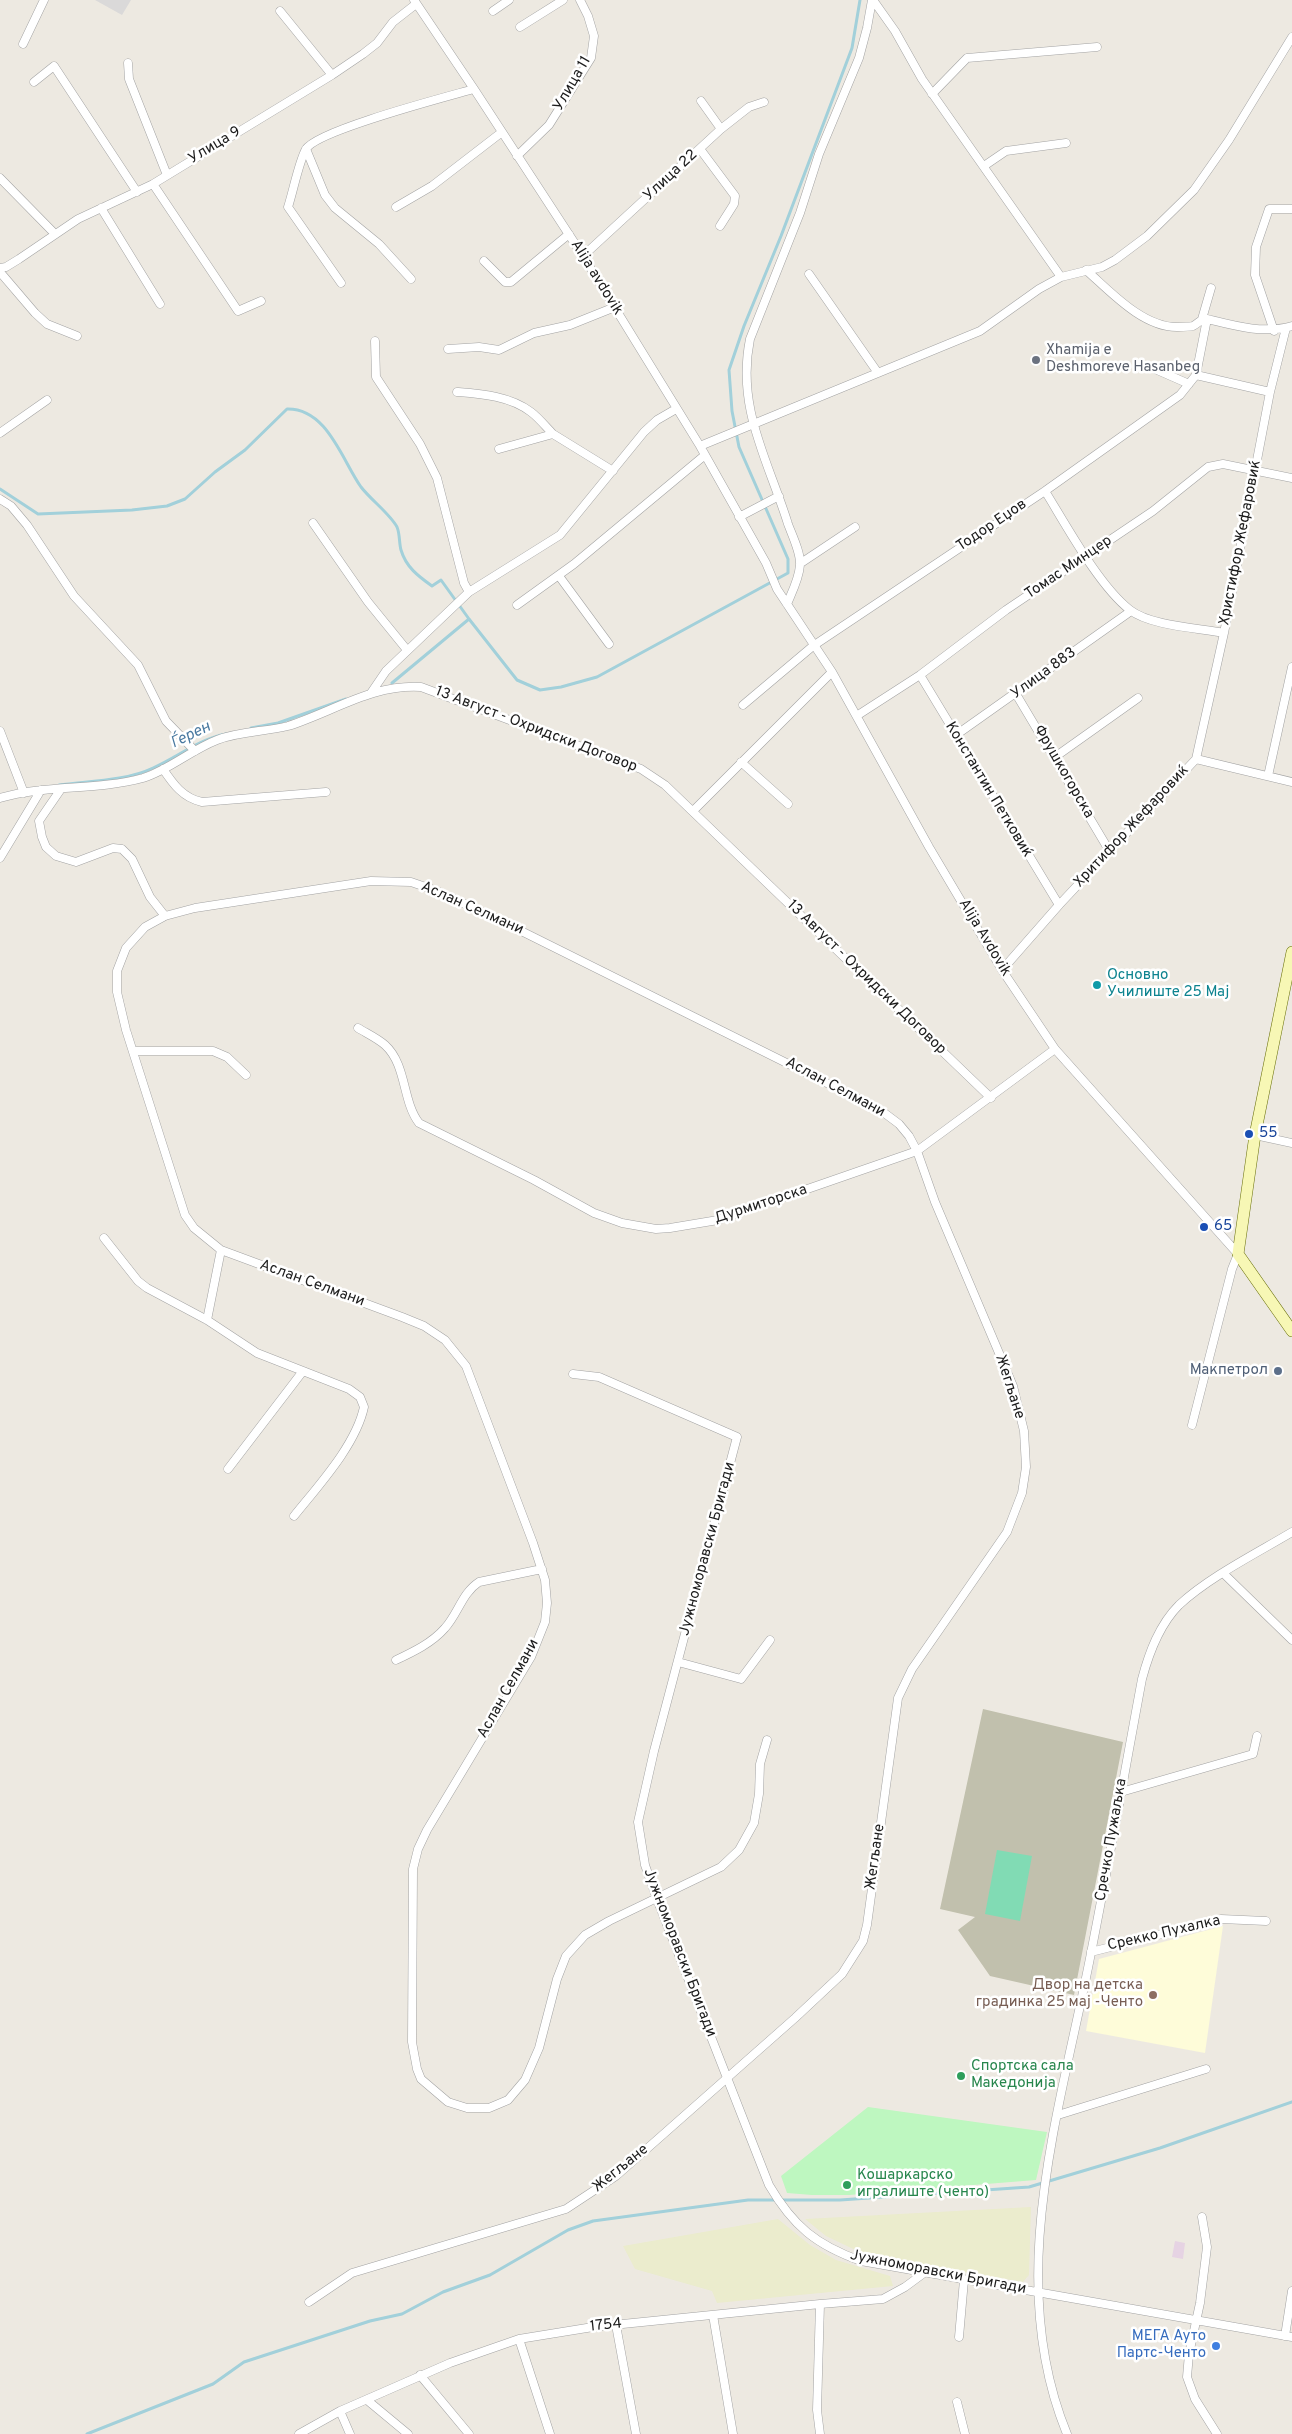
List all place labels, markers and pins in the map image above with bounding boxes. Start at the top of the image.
place label: Xhamija e Deshmoreve Hasanbeg [1046,342,1200,377]
marker: Xhamija e Deshmoreve Hasanbeg [1030,354,1042,366]
place label: Основно Училиште 25 Мај [1107,967,1229,1002]
marker: Основно Училиште 25 Мај [1091,979,1103,991]
place label: 55 [1259,1125,1278,1143]
marker: 55 [1243,1128,1255,1140]
place label: 65 [1214,1218,1232,1236]
marker: 65 [1198,1221,1210,1233]
place label: Макпетрол [1190,1362,1268,1380]
marker: Макпетрол [1272,1365,1284,1377]
place label: Двор на детска градинка 25 мај -Ченто [976,1977,1143,2012]
marker: Двор на детска градинка 25 мај -Ченто [1147,1989,1159,2001]
place label: Спортска сала Македонија [971,2058,1074,2093]
marker: Спортска сала Македонија [955,2070,967,2082]
place label: Кошаркарско игралиште (ченто) [857,2167,989,2202]
marker: Кошаркарско игралиште (ченто) [841,2179,853,2191]
place label: МЕГА Ауто Партс-Ченто [1117,2328,1206,2363]
marker: МЕГА Ауто Партс-Ченто [1210,2340,1222,2352]

